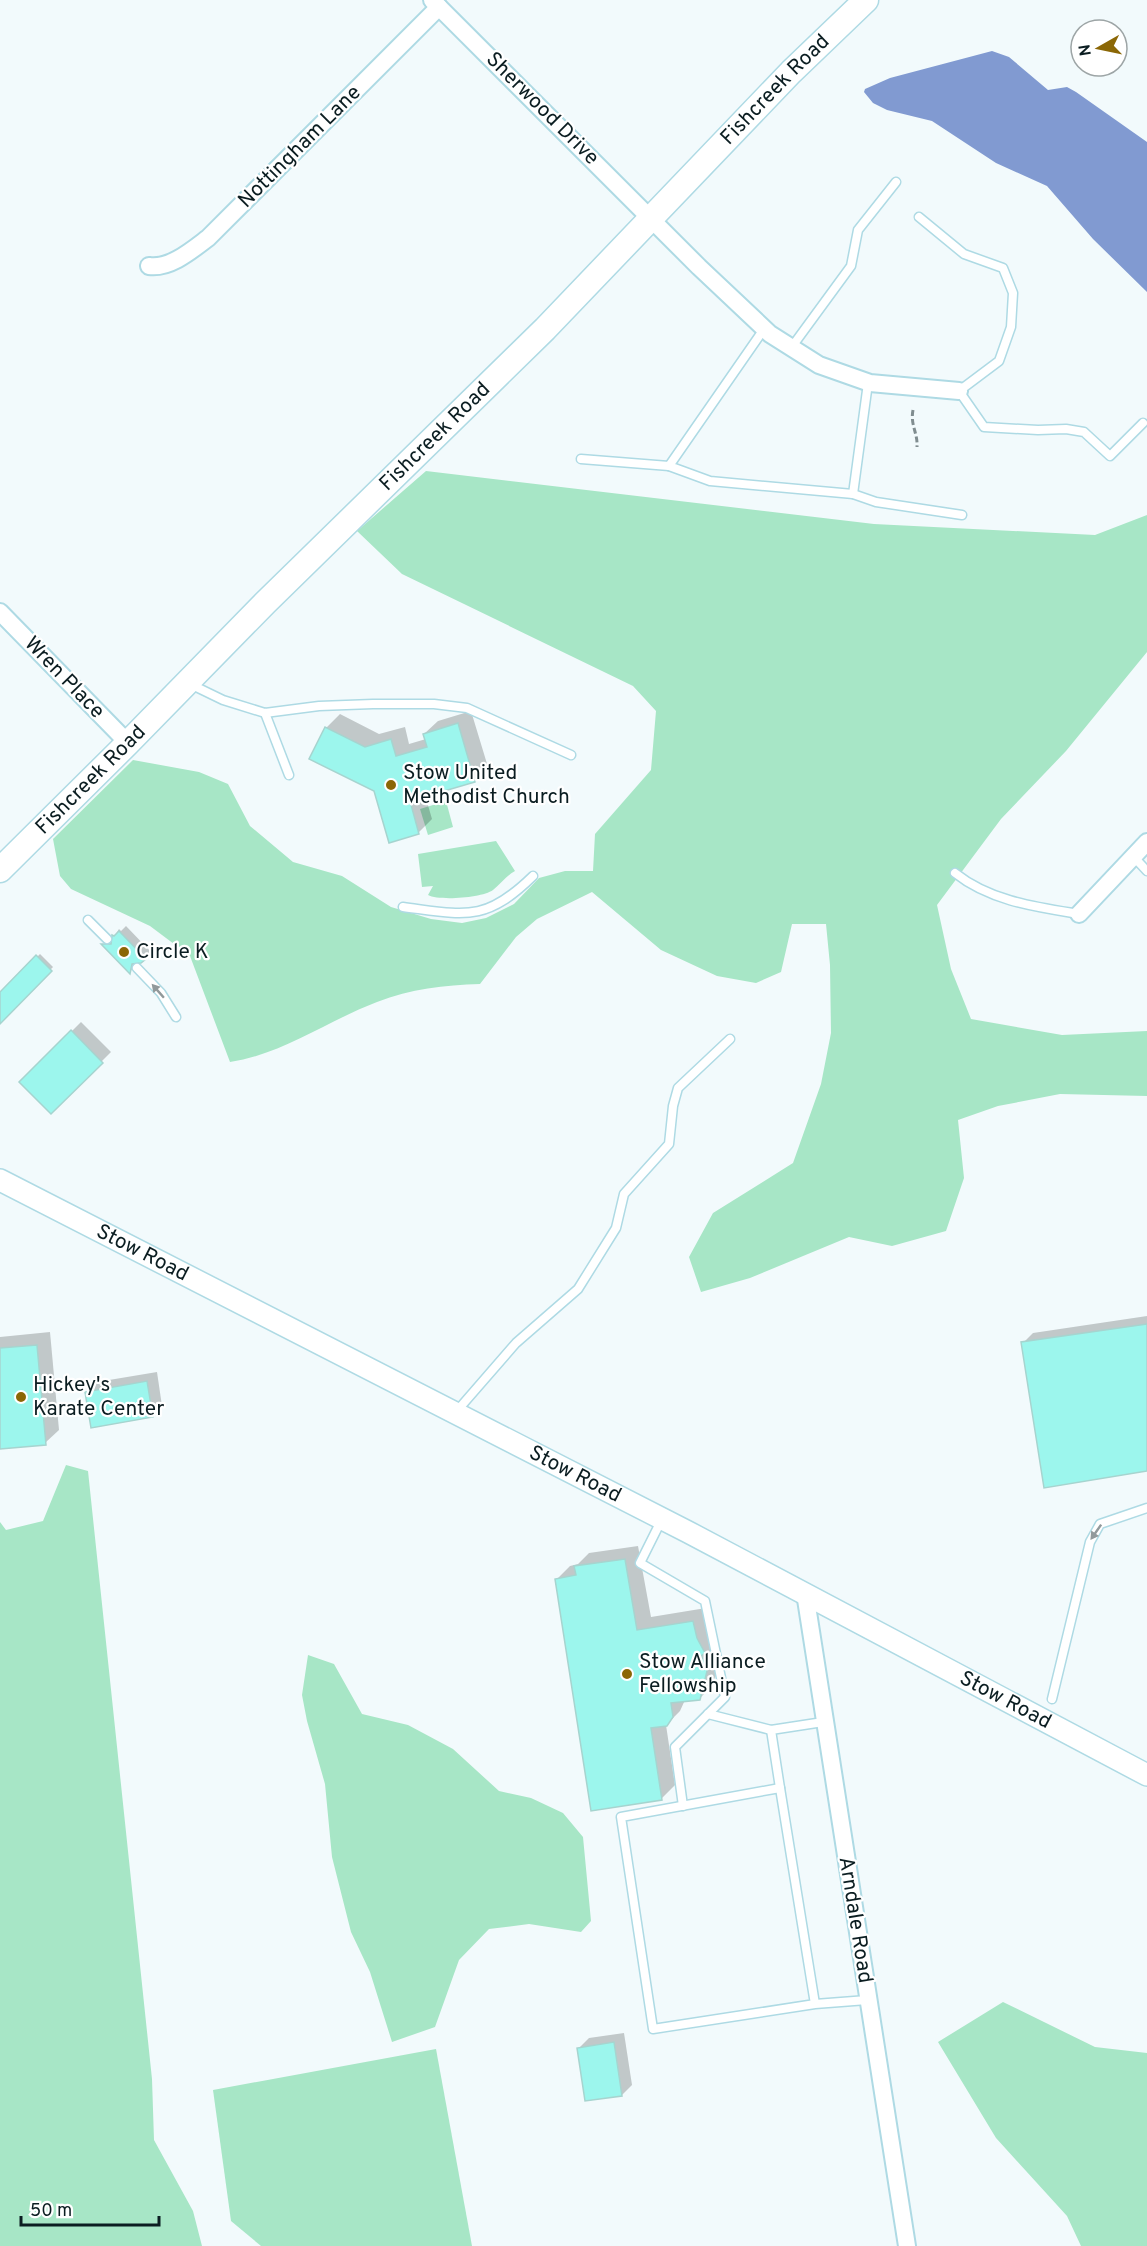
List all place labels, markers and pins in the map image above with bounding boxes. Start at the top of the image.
place label: Stow United Methodist Church [403,760,570,811]
marker: Stow United Methodist Church [384,778,398,792]
place label: Circle K [136,939,209,966]
marker: Circle K [117,945,131,959]
place label: Hickey's Karate Center [33,1372,164,1423]
marker: Hickey's Karate Center [14,1390,28,1404]
place label: Stow Alliance Fellowship [639,1649,766,1700]
marker: Stow Alliance Fellowship [620,1667,634,1681]

